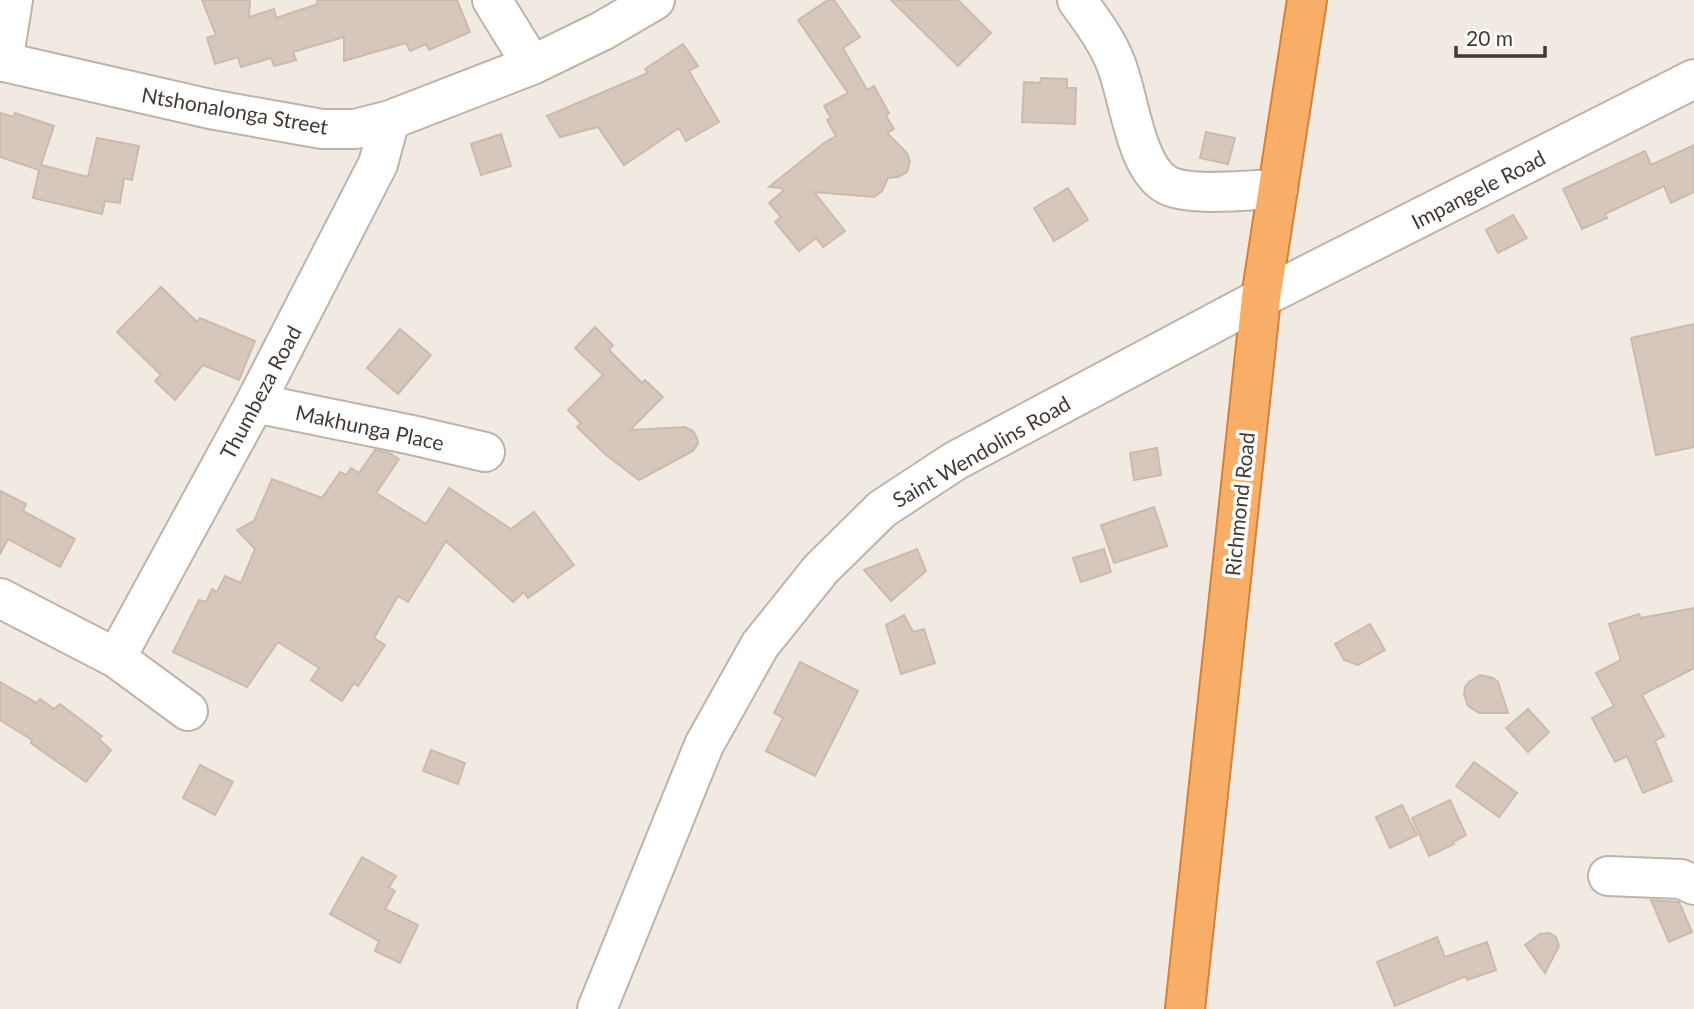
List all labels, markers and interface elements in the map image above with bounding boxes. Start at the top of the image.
scale bar [1456,14,1545,58]
text: 20 m [1466,25,1513,50]
street label: Ntshonalonga Street [140,81,331,139]
street label: Impangele Road [1407,145,1549,233]
street label: Thumbeza Road [214,321,306,463]
street label: Saint Wendolins Road [888,390,1074,512]
street label: Makhunga Place [294,399,446,455]
street label: Richmond Road [1219,431,1259,577]

